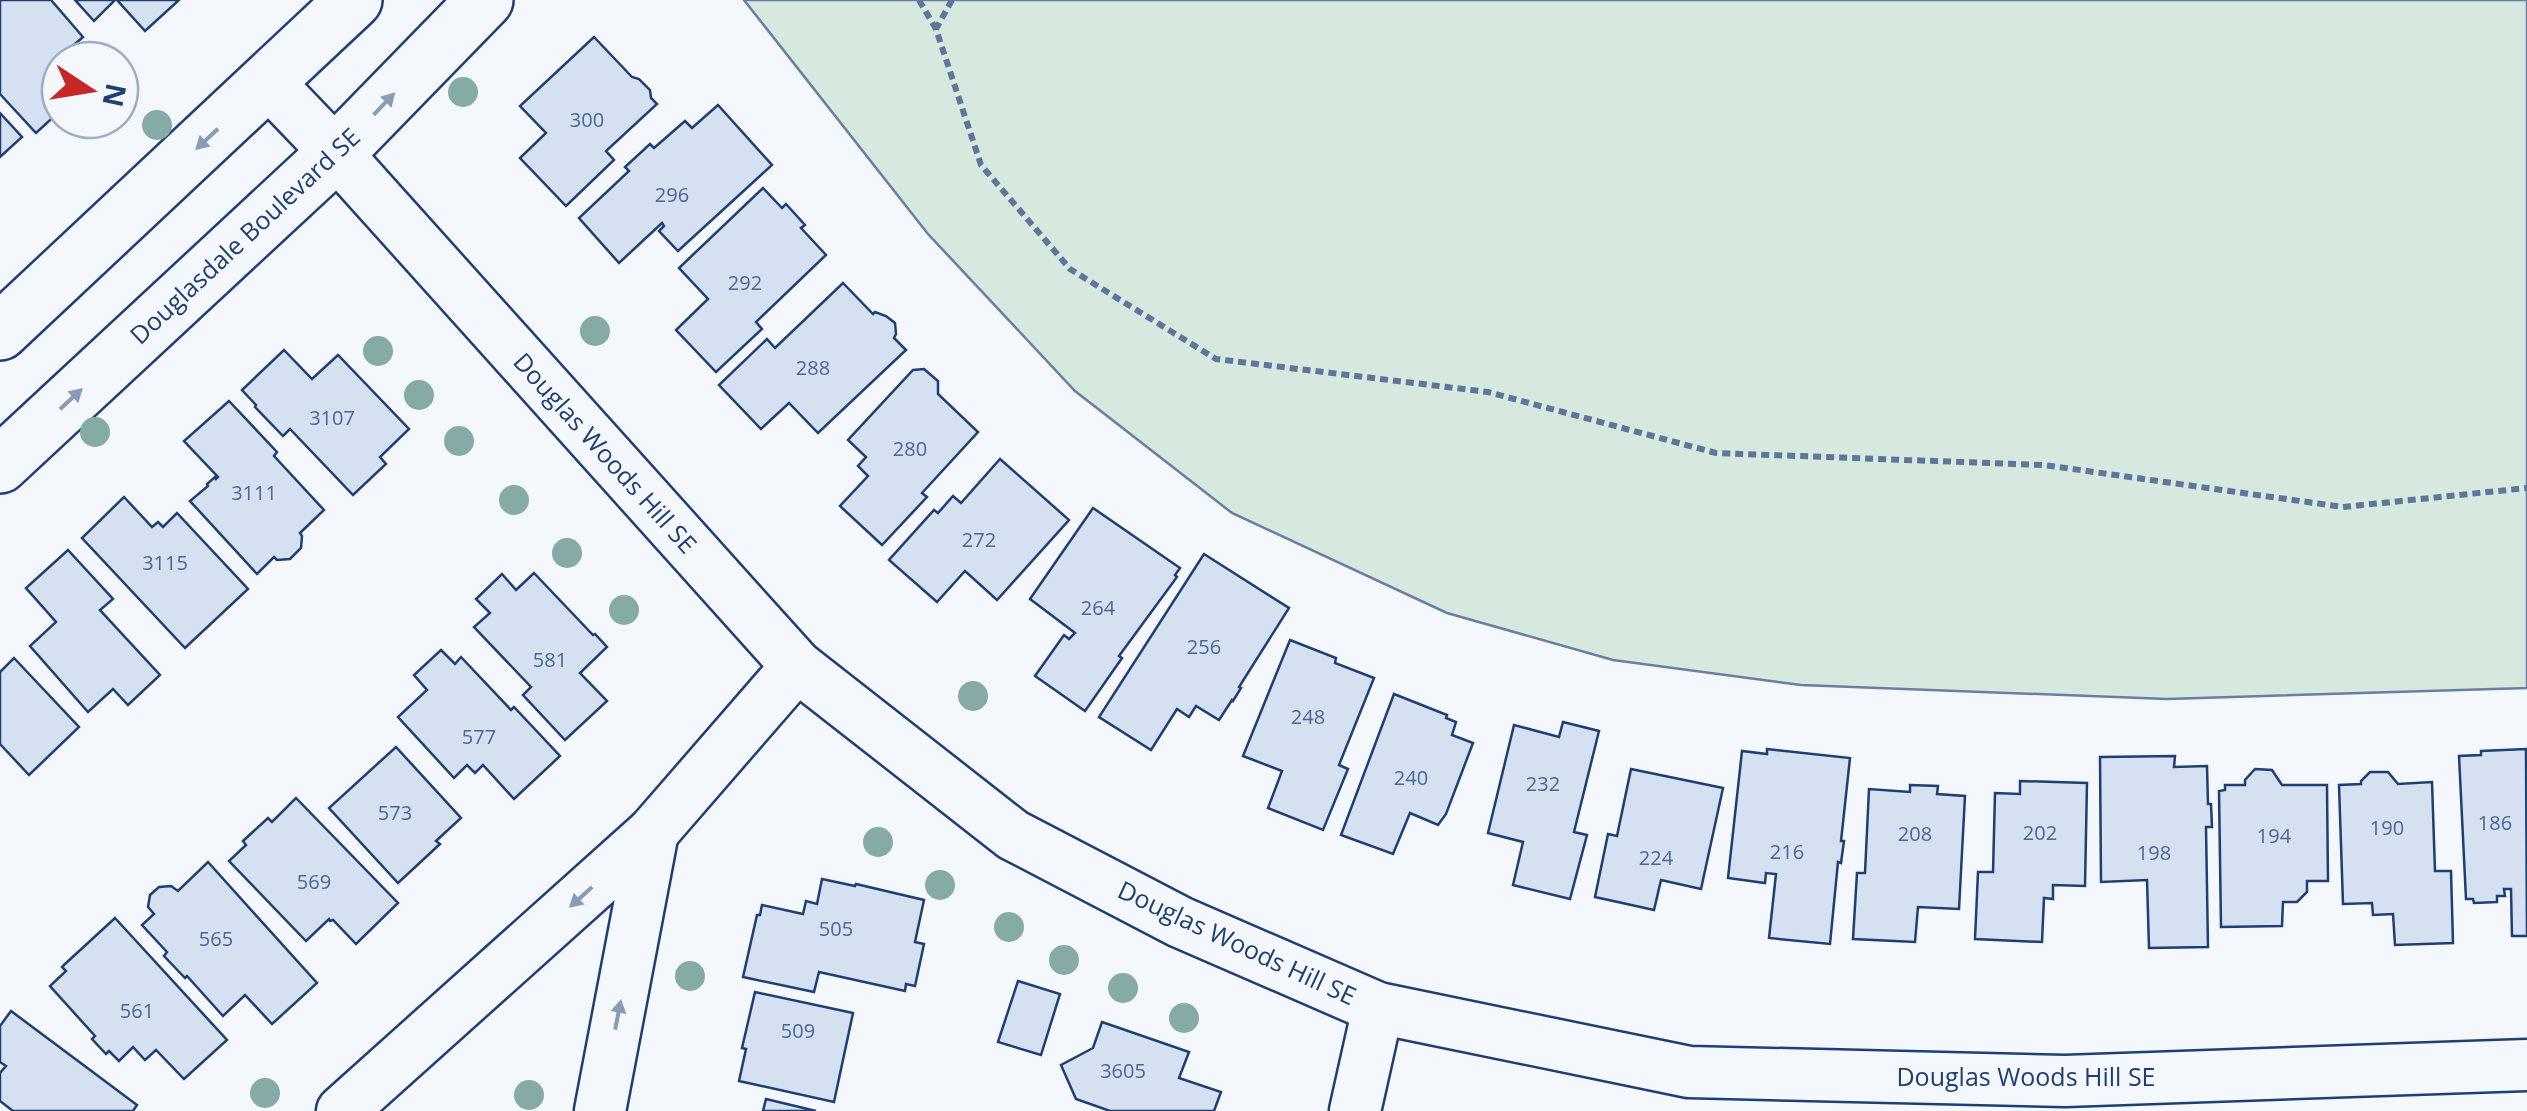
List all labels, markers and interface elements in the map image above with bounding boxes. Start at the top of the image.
north arrow [40,40,140,140]
text: N [94,80,136,110]
one-way arrow [372,92,395,116]
house number: 300 [570,106,604,133]
street label: Douglasdale Boulevard SE [122,119,367,351]
one-way arrow [195,127,219,150]
house number: 296 [655,181,689,208]
house number: 292 [728,269,762,296]
street label: Douglas Woods Hill SE [506,345,705,560]
house number: 288 [796,354,830,381]
one-way arrow [59,388,83,411]
house number: 3107 [309,404,355,431]
house number: 280 [893,435,927,462]
house number: 3111 [231,479,277,506]
house number: 272 [962,526,996,553]
house number: 3115 [142,549,188,576]
house number: 264 [1081,594,1116,621]
house number: 256 [1187,633,1221,660]
house number: 581 [533,646,567,673]
house number: 248 [1291,703,1325,730]
house number: 577 [462,723,496,750]
house number: 240 [1394,764,1428,791]
house number: 232 [1526,770,1560,797]
house number: 573 [378,799,412,826]
house number: 186 [2478,809,2512,836]
house number: 190 [2370,814,2404,841]
house number: 202 [2023,819,2057,846]
house number: 208 [1898,820,1932,847]
house number: 194 [2257,822,2292,849]
house number: 216 [1770,838,1804,865]
house number: 198 [2137,839,2171,866]
house number: 224 [1639,844,1674,871]
house number: 569 [297,868,331,895]
street label: Douglas Woods Hill SE [1113,872,1362,1012]
one-way arrow [569,885,594,907]
house number: 505 [819,915,853,942]
house number: 565 [199,925,233,952]
house number: 561 [120,997,154,1024]
one-way arrow [611,999,627,1030]
house number: 509 [781,1017,815,1044]
house number: 3605 [1100,1057,1146,1084]
street label: Douglas Woods Hill SE [1896,1059,2156,1093]

